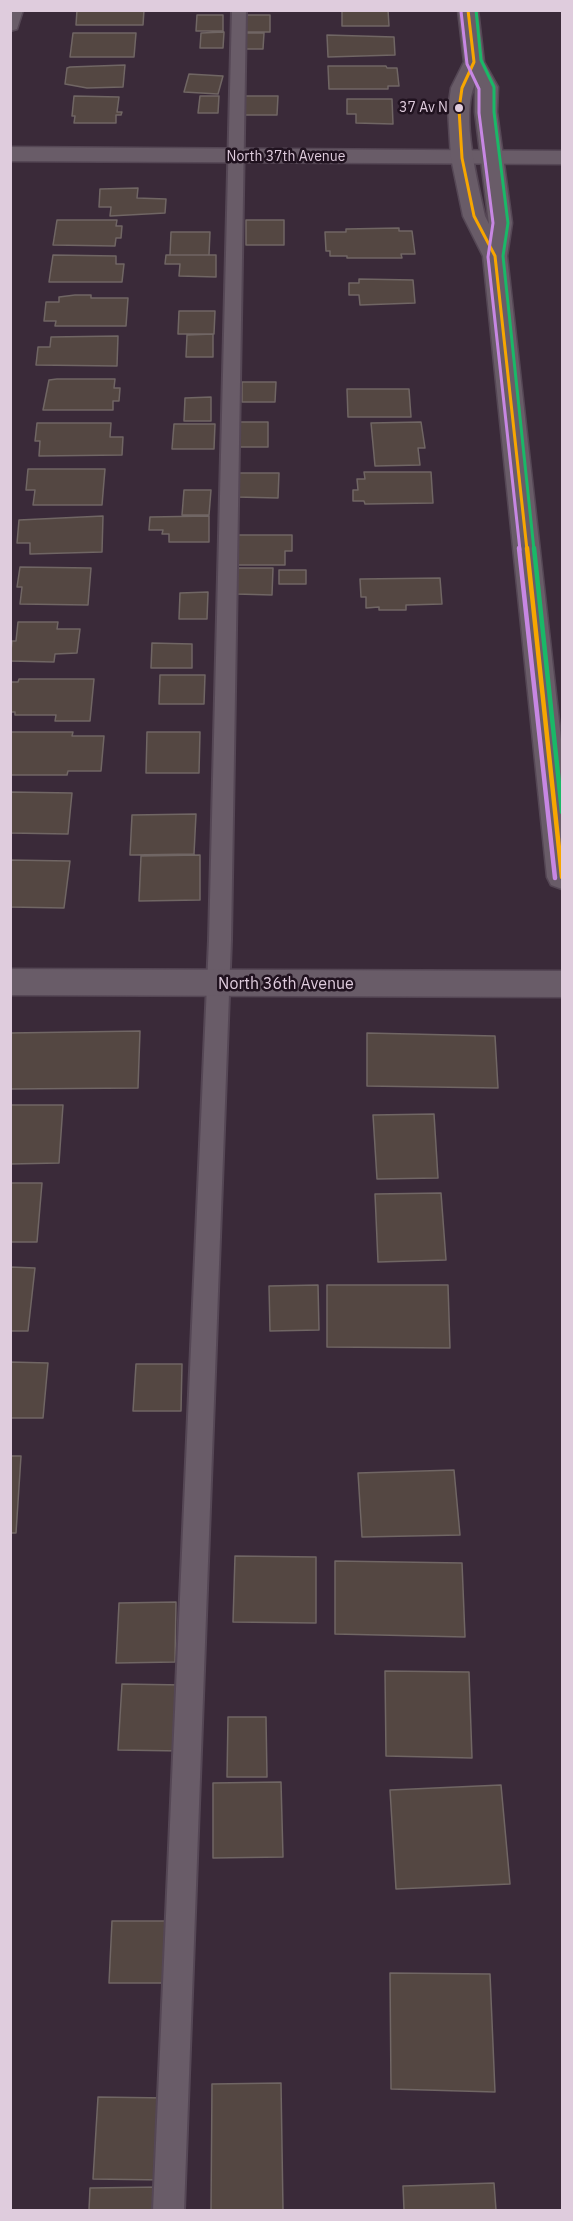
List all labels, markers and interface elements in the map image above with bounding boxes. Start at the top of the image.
place label: 37 Av N [399,100,448,116]
marker: 37 Av N [453,102,465,114]
street label: North 37th Avenue [227,149,345,165]
street label: North 36th Avenue [218,974,354,994]

